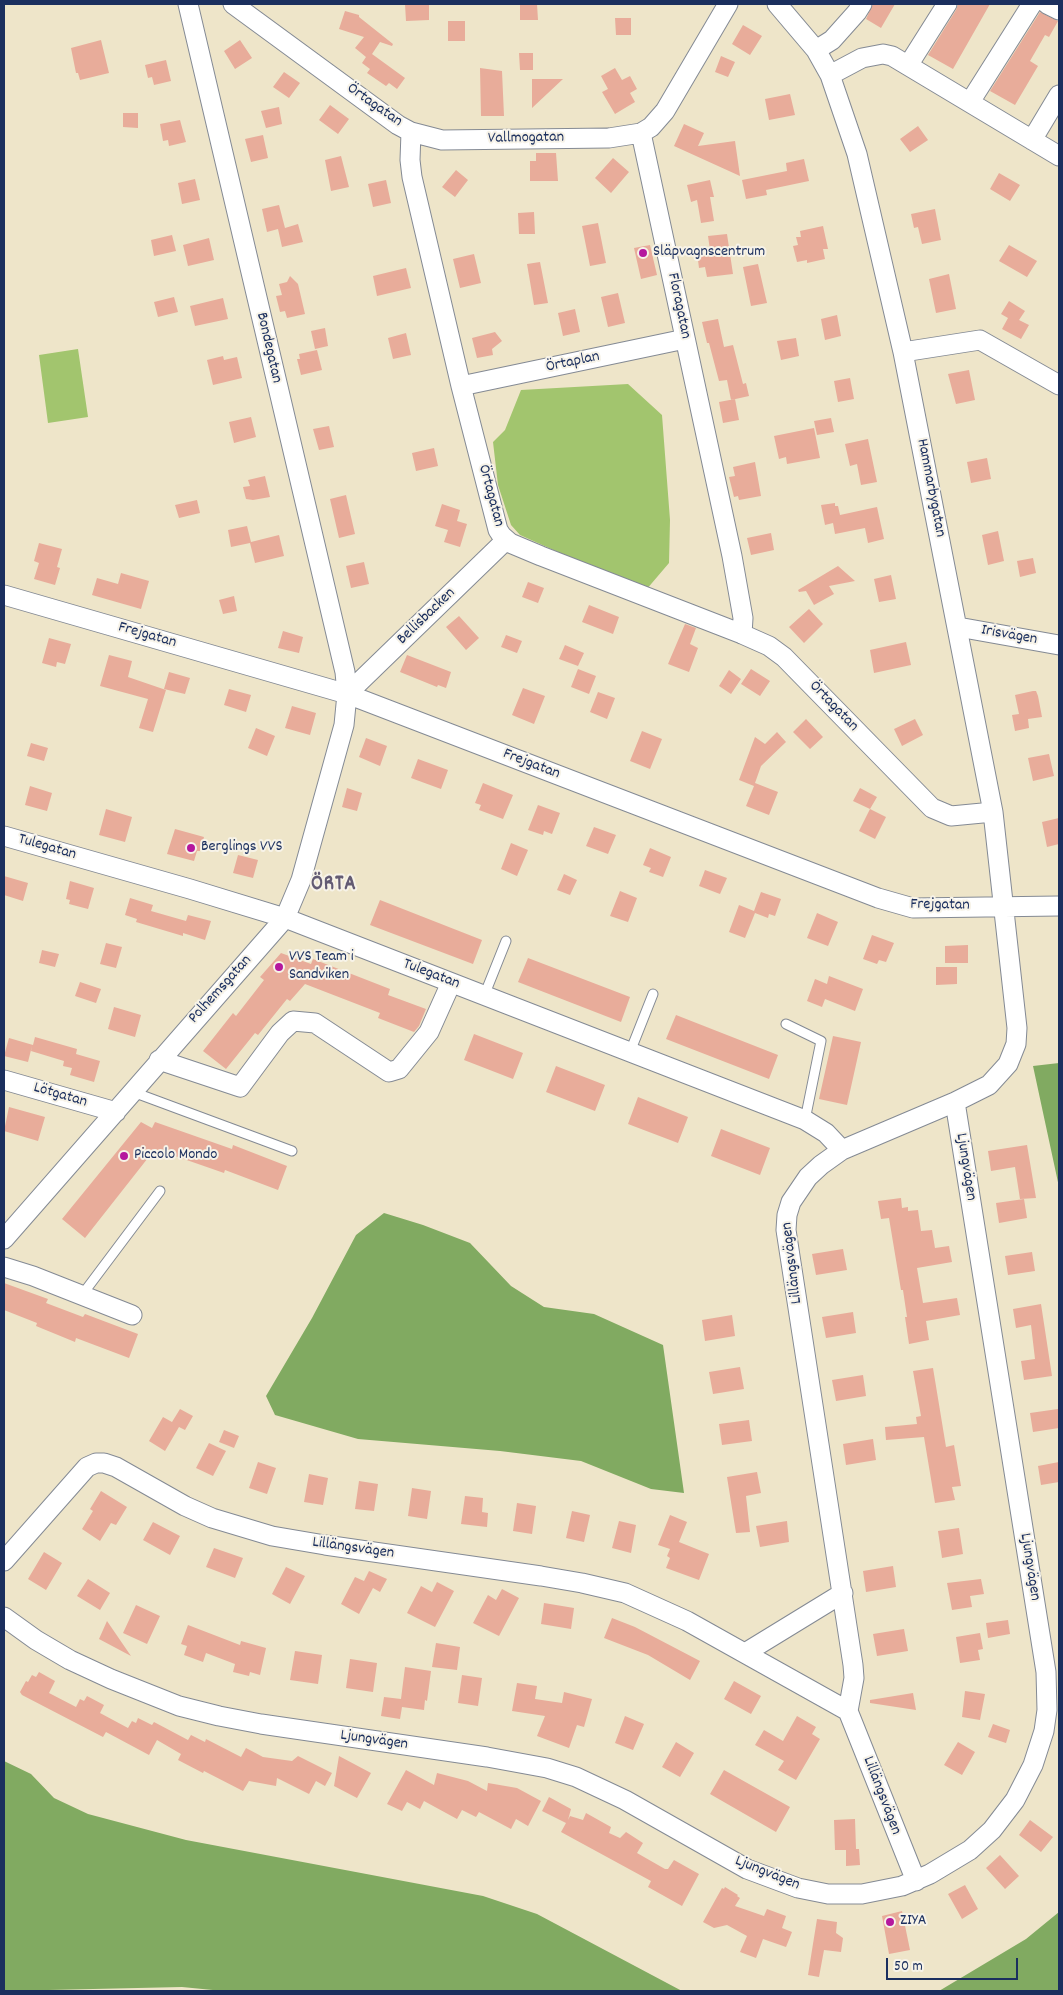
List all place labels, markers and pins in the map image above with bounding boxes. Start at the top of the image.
place label: Släpvagnscentrum [653,243,765,263]
marker: Släpvagnscentrum [637,247,649,259]
place label: Berglings VVS [201,838,283,858]
marker: Berglings VVS [185,842,197,854]
place label: VVS Team i Sandviken [289,948,354,986]
marker: VVS Team i Sandviken [273,961,285,973]
place label: Piccolo Mondo [134,1146,217,1166]
marker: Piccolo Mondo [118,1150,130,1162]
place label: ZIYA [900,1912,927,1932]
marker: ZIYA [884,1916,896,1928]

